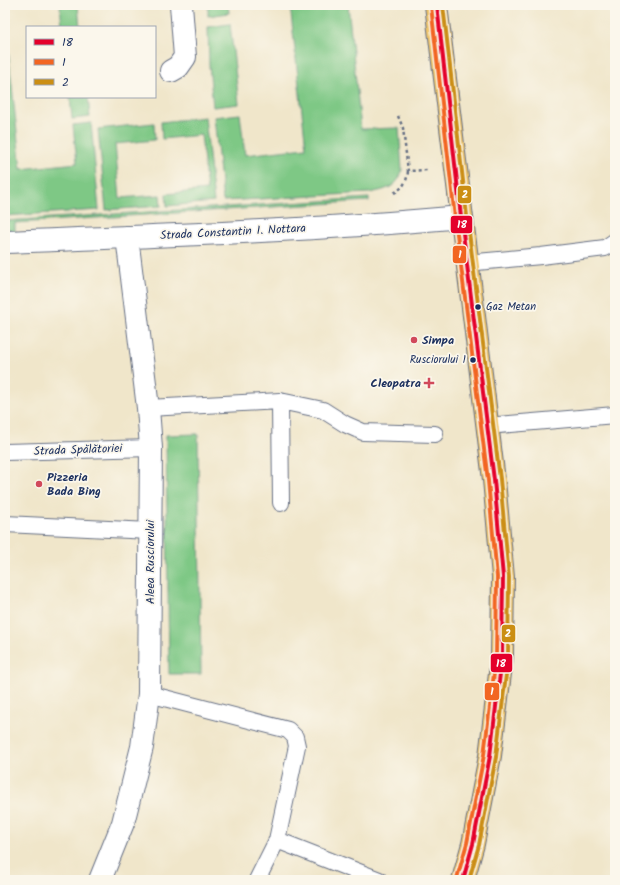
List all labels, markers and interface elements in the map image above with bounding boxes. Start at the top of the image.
legend [26,26,156,98]
text: 18 [62,33,74,52]
text: 1 [62,53,66,72]
text: 2 [62,73,69,92]
line badge: 2 [457,185,472,204]
text: 2 [462,186,468,204]
line badge: 18 [450,215,473,234]
text: 18 [457,216,467,234]
street label: Strada Constantin I. Nottara [160,219,307,245]
line badge: 1 [452,245,467,264]
text: 1 [458,246,462,264]
place label: Gaz Metan [486,298,536,316]
marker: Gaz Metan [473,302,483,312]
place label: Simpa [422,331,454,350]
marker: Simpa [409,335,419,345]
place label: Rusciorului 1 [410,351,466,369]
marker: Rusciorului 1 [468,355,478,365]
place label: Cleopatra [371,374,421,393]
marker: Cleopatra [424,378,434,388]
street label: Strada Spălătoriei [33,439,124,461]
place label: Pizzeria Bada Bing [47,468,101,501]
marker: Pizzeria Bada Bing [34,479,44,489]
street label: Aleea Rusciorului [141,519,160,604]
line badge: 2 [501,624,516,643]
text: 2 [505,625,511,643]
line badge: 18 [490,653,513,673]
text: 18 [496,655,506,673]
line badge: 1 [484,682,500,701]
text: 1 [490,683,494,701]

